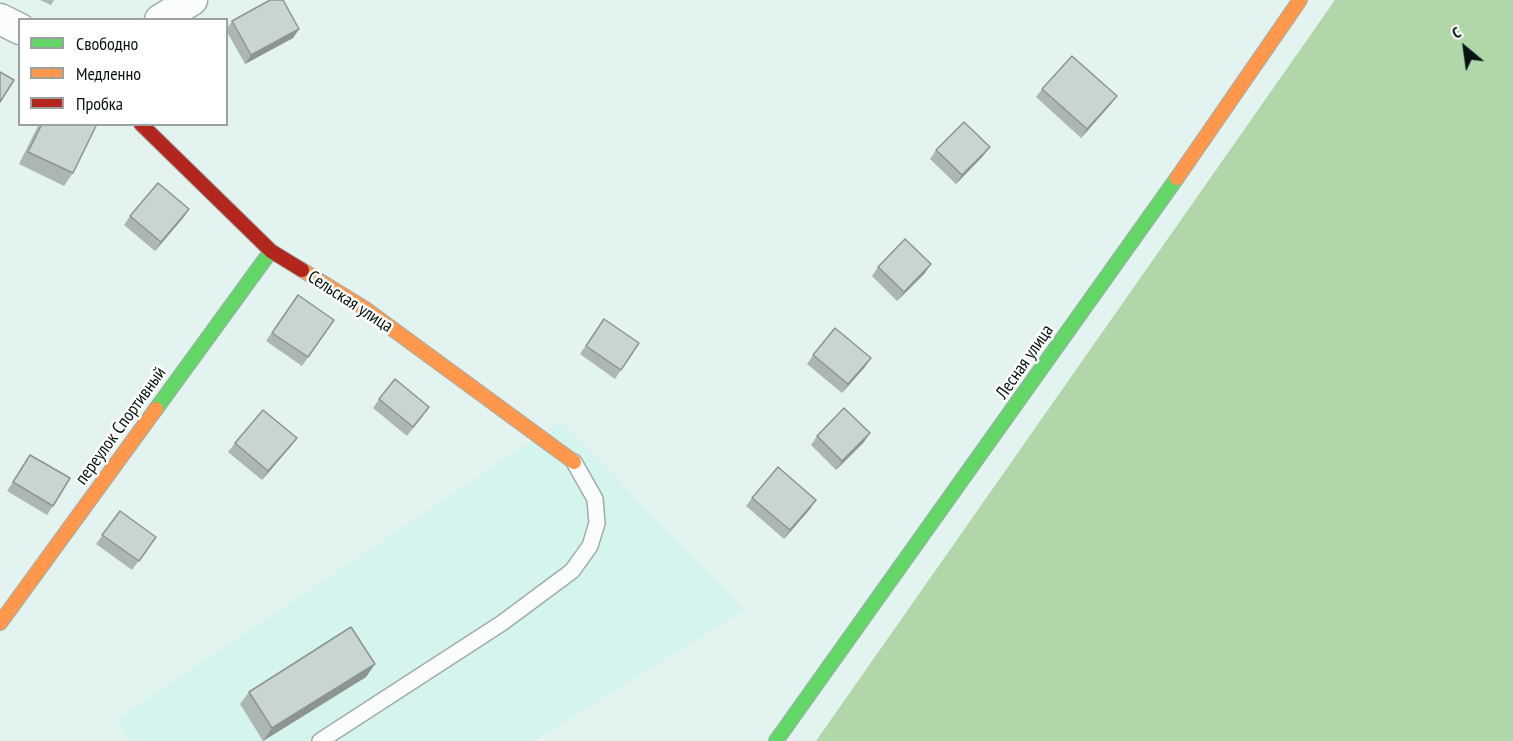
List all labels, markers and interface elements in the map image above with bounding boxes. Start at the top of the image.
legend [18,18,228,126]
north arrow [1435,18,1495,78]
text: С [1448,22,1464,43]
text: Свободно [76,32,138,55]
text: Медленно [76,62,141,85]
text: Пробка [76,92,123,115]
street label: Сельская улица [303,266,397,338]
street label: Лесная улица [992,321,1058,403]
street label: переулок Спортивный [71,363,171,489]

